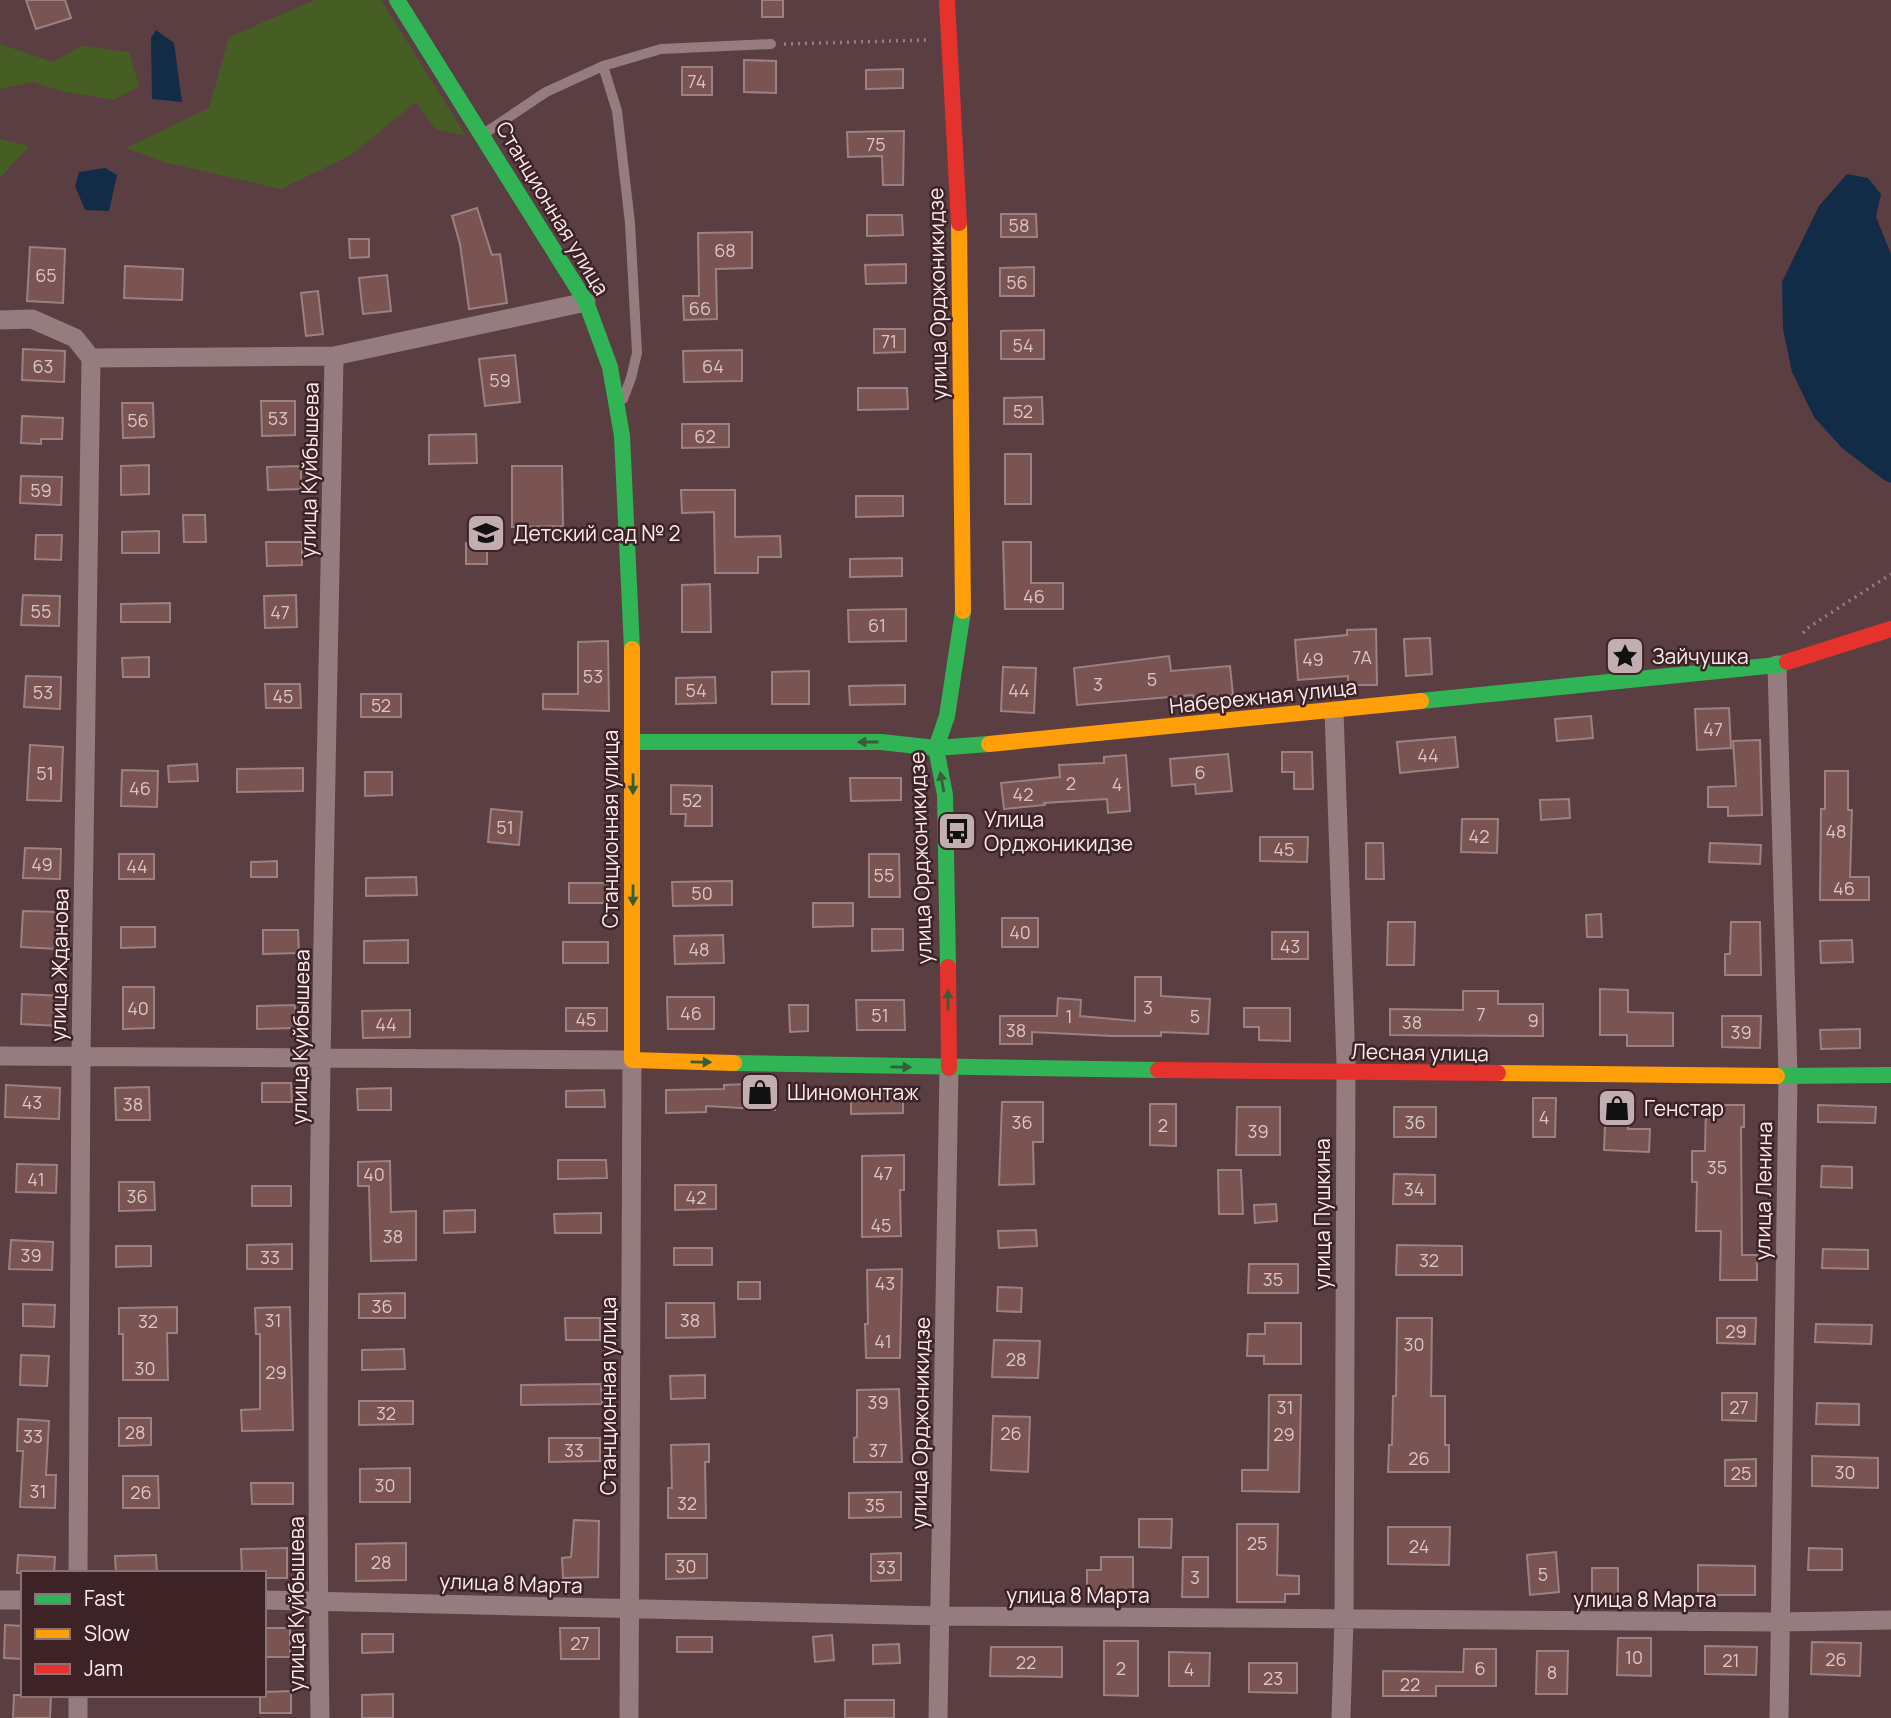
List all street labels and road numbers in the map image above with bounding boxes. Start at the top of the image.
street label: Станционная улица [490,116,616,300]
street label: улица Орджоникидзе [921,187,953,401]
street label: улица Куйбышева [293,382,325,558]
street label: Набережная улица [1168,672,1358,720]
street label: Станционная улица [596,730,624,928]
street label: улица Орджоникидзе [902,751,938,965]
street label: улица Жданова [44,888,74,1042]
street label: улица Куйбышева [284,949,316,1125]
street label: Лесная улица [1351,1037,1489,1067]
street label: улица Ленина [1748,1121,1778,1261]
street label: улица Пушкина [1308,1138,1336,1290]
street label: Станционная улица [594,1297,622,1495]
street label: улица Орджоникидзе [904,1316,936,1530]
street label: улица Куйбышева [282,1516,310,1692]
street label: улица 8 Марта [439,1567,583,1599]
street label: улица 8 Марта [1006,1581,1150,1609]
street label: улица 8 Марта [1573,1585,1717,1613]

